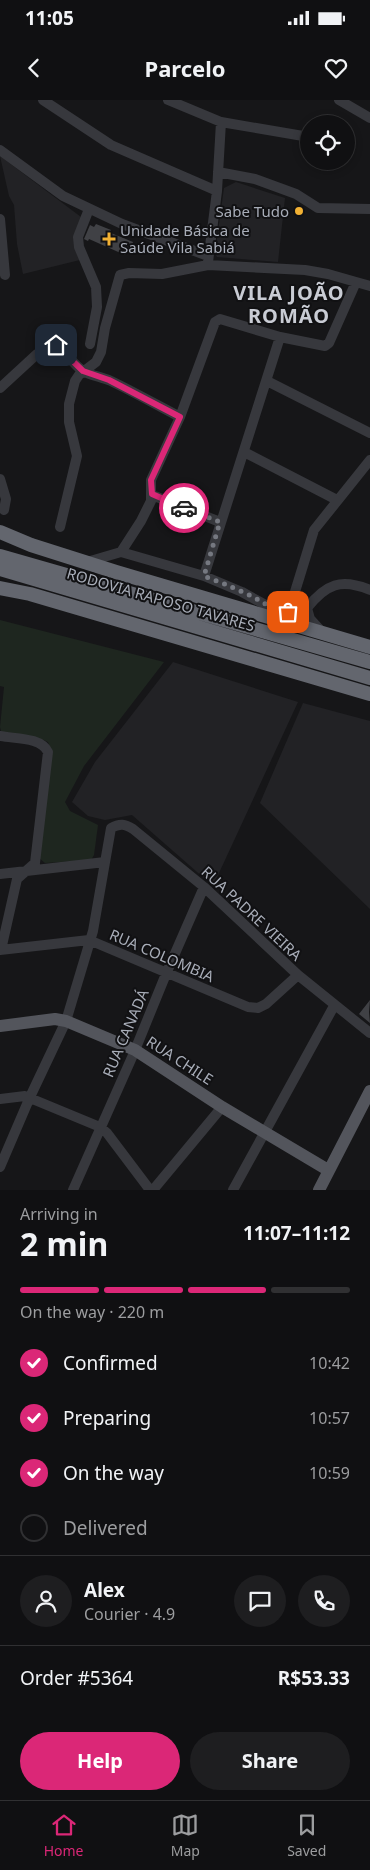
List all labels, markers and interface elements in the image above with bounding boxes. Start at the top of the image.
text: 11:05 [25,5,74,31]
text: Parcelo [144,53,226,83]
icon: back [20,54,48,82]
icon: heart [322,54,350,82]
map controls [300,115,355,170]
button: locate [300,115,355,170]
place label: Sabe Tudo [216,201,289,221]
marker: Sabe Tudo [293,205,305,217]
place label: Unidade Básica de Saúde Vila Sabiá [120,220,250,257]
marker: Unidade Básica de Saúde Vila Sabiá [102,232,116,246]
district label: VILA JOÃO ROMÃO [233,279,345,329]
pin [35,324,77,366]
icon: home [42,331,70,359]
courier [159,483,209,533]
icon: car [170,494,198,522]
street label: RODOVIA RAPOSO TAVARES [65,563,257,635]
pin [267,591,309,633]
icon: bag [274,598,302,626]
street label: RUA PADRE VIEIRA [197,861,307,965]
street label: RUA COLOMBIA [107,924,218,986]
street label: RUA CANADÁ [97,985,153,1080]
street label: RUA CHILE [143,1031,217,1089]
text: Arriving in [20,1203,98,1225]
text: 11:07–11:12 [243,1220,350,1246]
text: 2 min [20,1222,108,1265]
text: On the way · 220 m [20,1301,164,1323]
icon: check [20,1349,48,1377]
text: Confirmed [63,1350,158,1376]
text: 10:42 [309,1352,350,1374]
icon: check [20,1404,48,1432]
text: Preparing [63,1405,151,1431]
text: 10:57 [309,1407,350,1429]
icon: check [20,1459,48,1487]
text: On the way [63,1460,164,1486]
text: 10:59 [309,1462,350,1484]
text: Delivered [63,1515,148,1541]
button: person [20,1575,72,1627]
button: chat [234,1575,286,1627]
button: phone [298,1575,350,1627]
text: Alex [84,1577,125,1603]
text: Courier · 4.9 [84,1603,175,1625]
text: Order #5364 [20,1665,133,1691]
text: R$53.33 [278,1665,350,1691]
button: Help [20,1732,180,1790]
button: Share [190,1732,350,1790]
tab: Home [44,1811,83,1860]
tab: Map [171,1811,200,1860]
tab: Saved [287,1811,326,1860]

